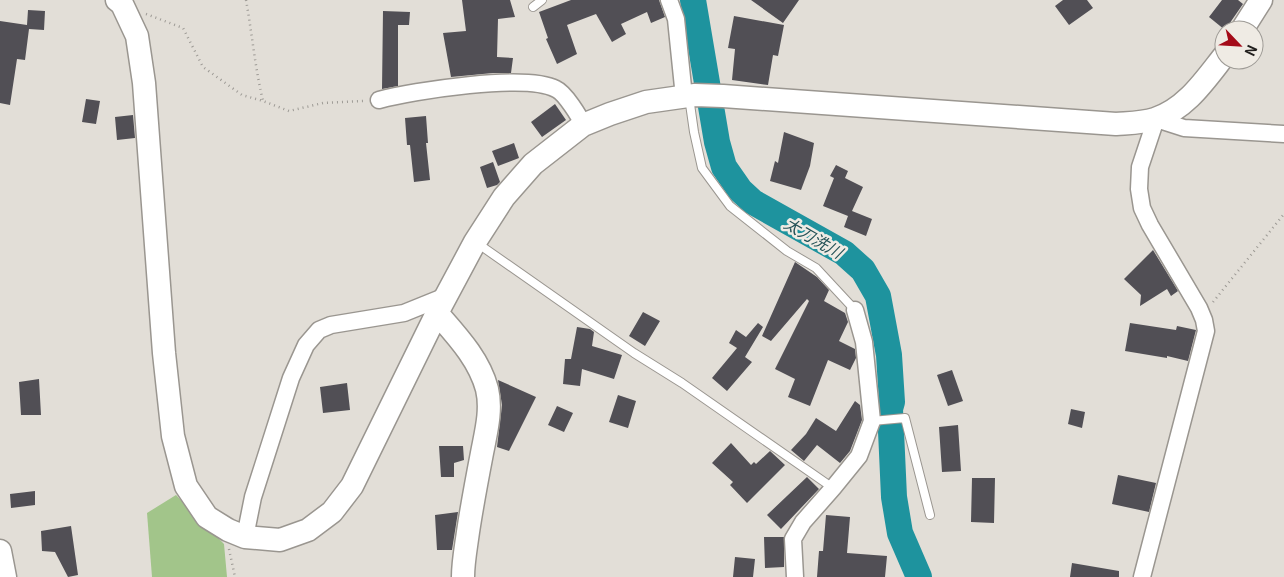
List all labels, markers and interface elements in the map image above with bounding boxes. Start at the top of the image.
north arrow [1214,20,1264,70]
text: N [1240,42,1263,60]
water label: 太刀洗川 [780,211,849,264]

